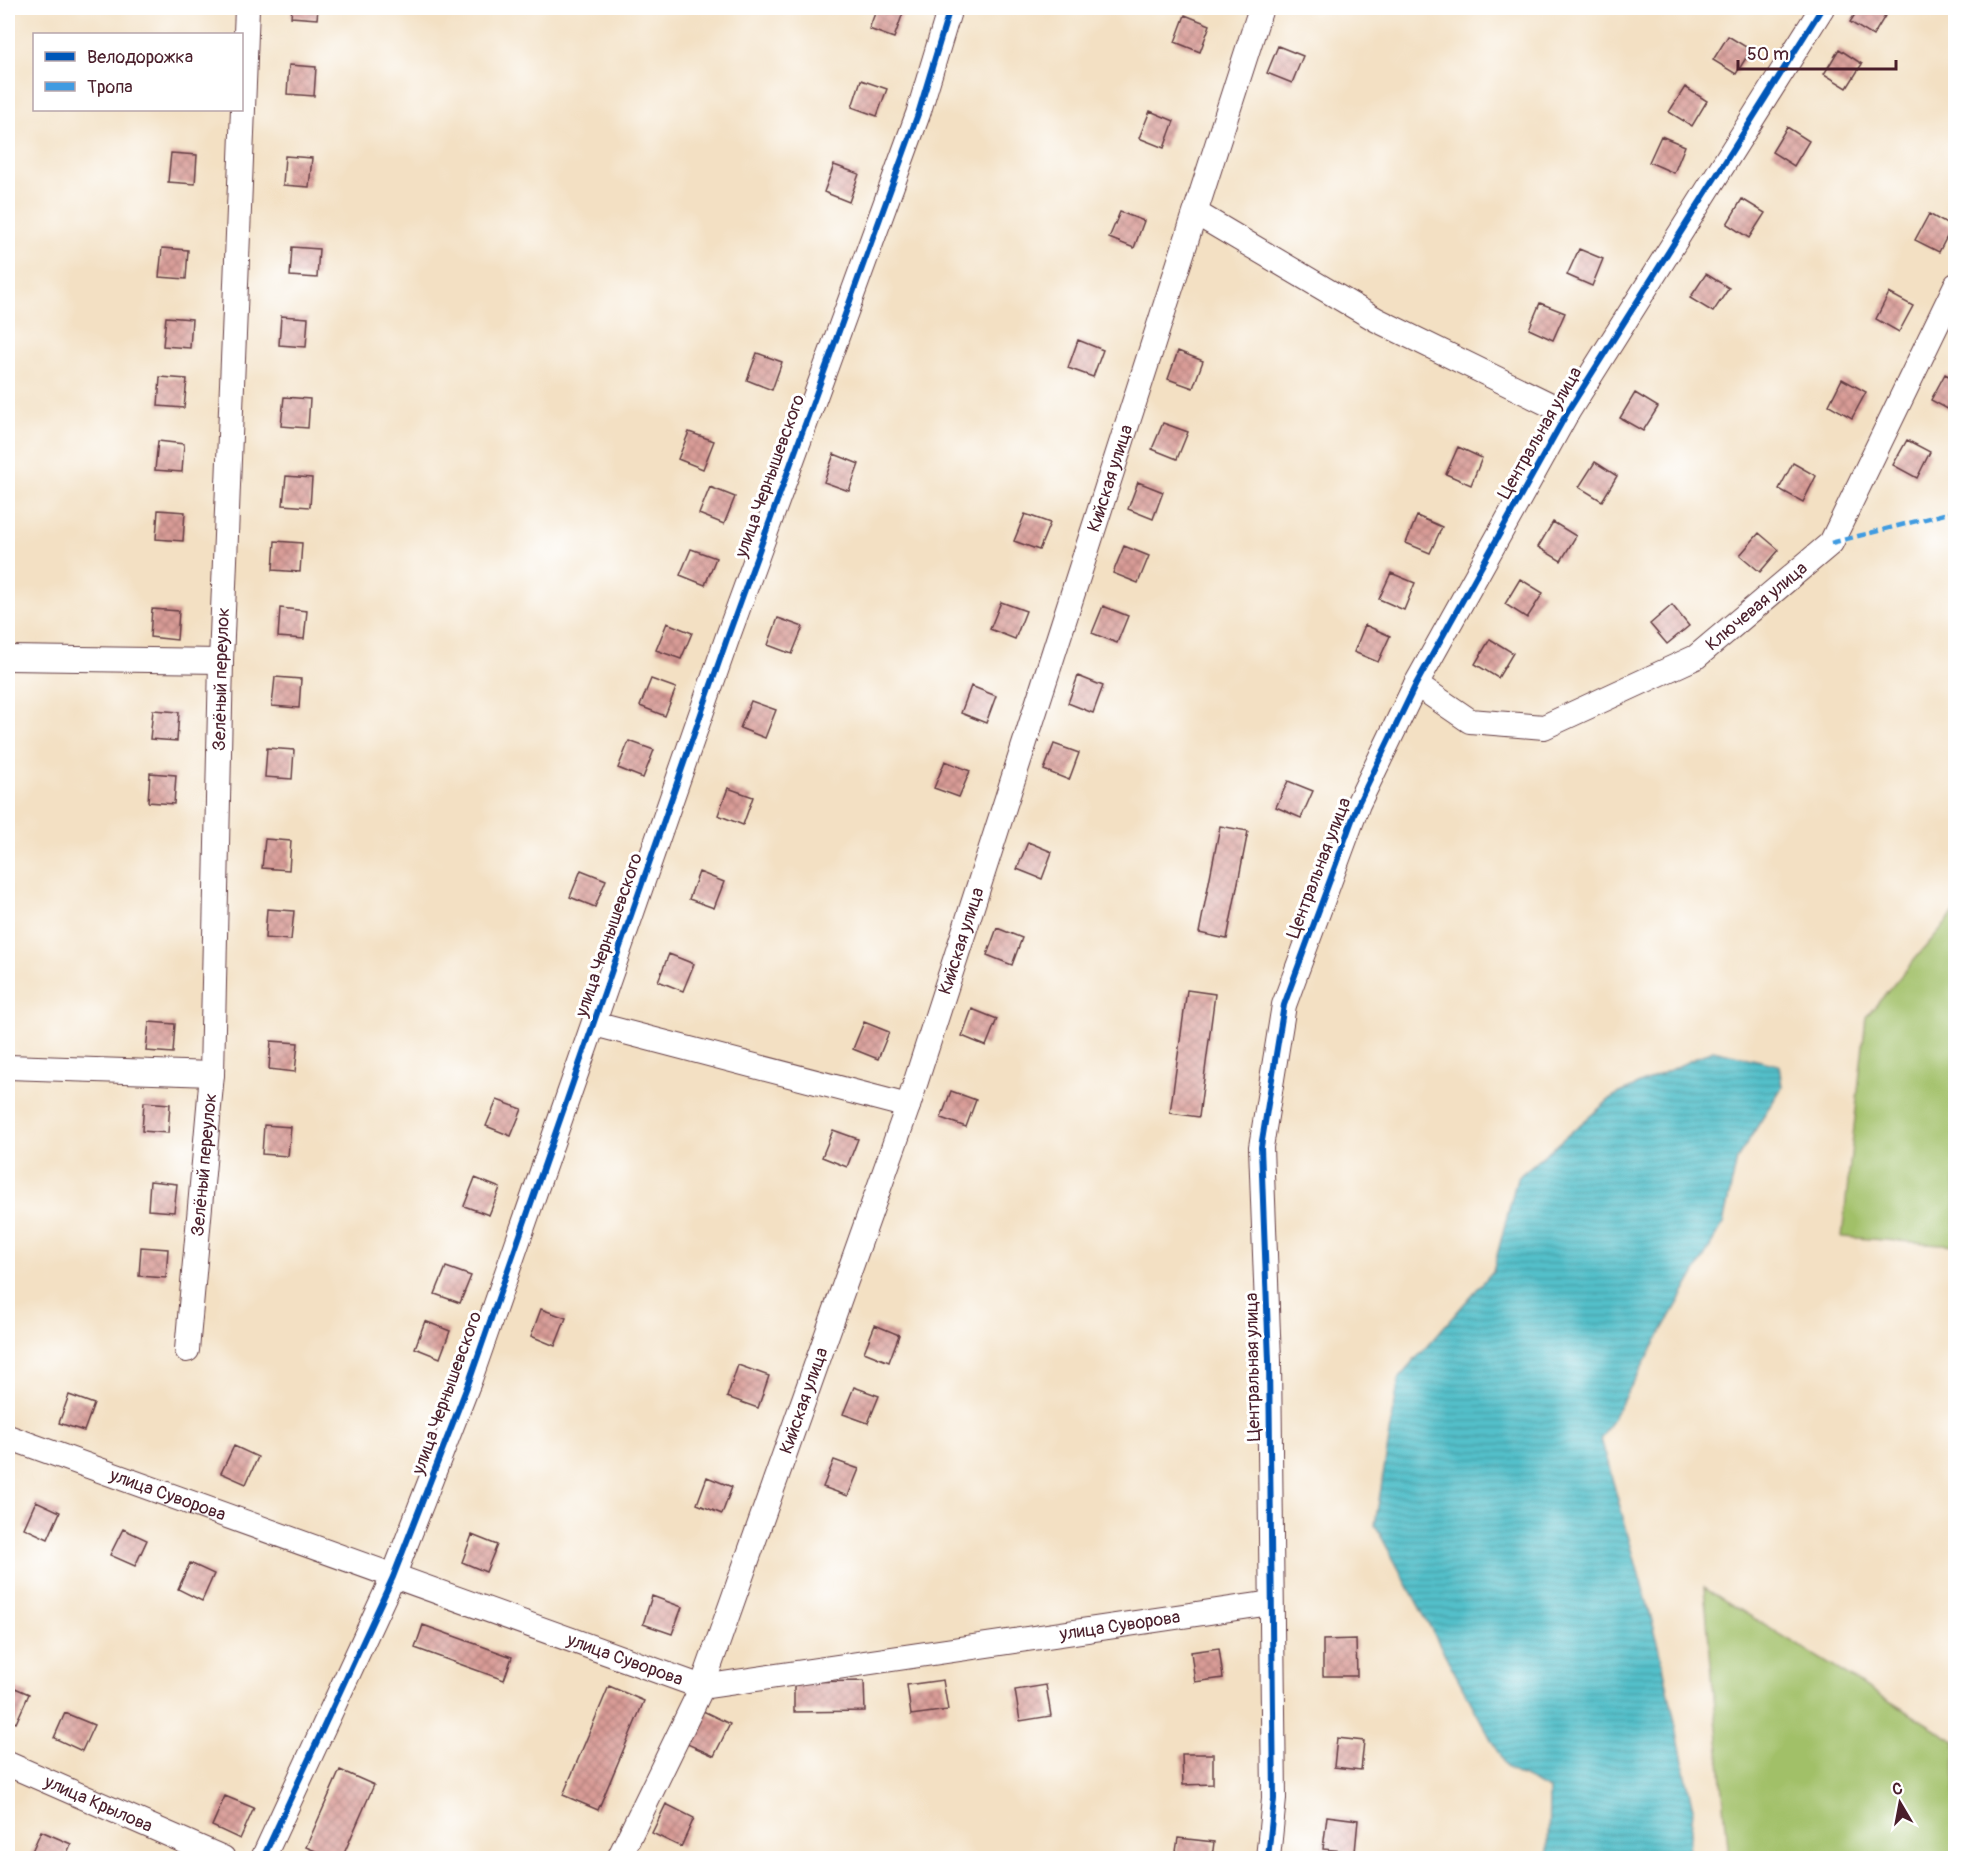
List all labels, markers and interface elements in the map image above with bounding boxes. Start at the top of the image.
legend [33,33,243,111]
scale bar [1738,33,1896,71]
text: 50 m [1747,43,1789,66]
text: Велодорожка [87,46,193,69]
text: Тропа [87,76,133,99]
street label: Центральная улица [1493,363,1587,503]
street label: улица Чернышевского [729,391,810,562]
street label: Кийская улица [1082,422,1138,535]
street label: Ключевая улица [1701,557,1812,656]
street label: Зелёный переулок [208,607,235,751]
street label: Центральная улица [1282,794,1356,942]
street label: улица Чернышевского [570,850,648,1021]
street label: Кийская улица [933,884,989,997]
street label: Зелёный переулок [186,1092,222,1237]
street label: Центральная улица [1240,1292,1266,1442]
street label: улица Чернышевского [406,1308,487,1479]
street label: Кийская улица [774,1344,833,1457]
street label: улица Суворова [106,1463,229,1526]
street label: улица Суворова [1057,1605,1182,1646]
street label: улица Суворова [563,1628,686,1691]
street label: улица Крылова [40,1770,156,1837]
north arrow [1870,1773,1930,1833]
text: С [1891,1778,1904,1800]

